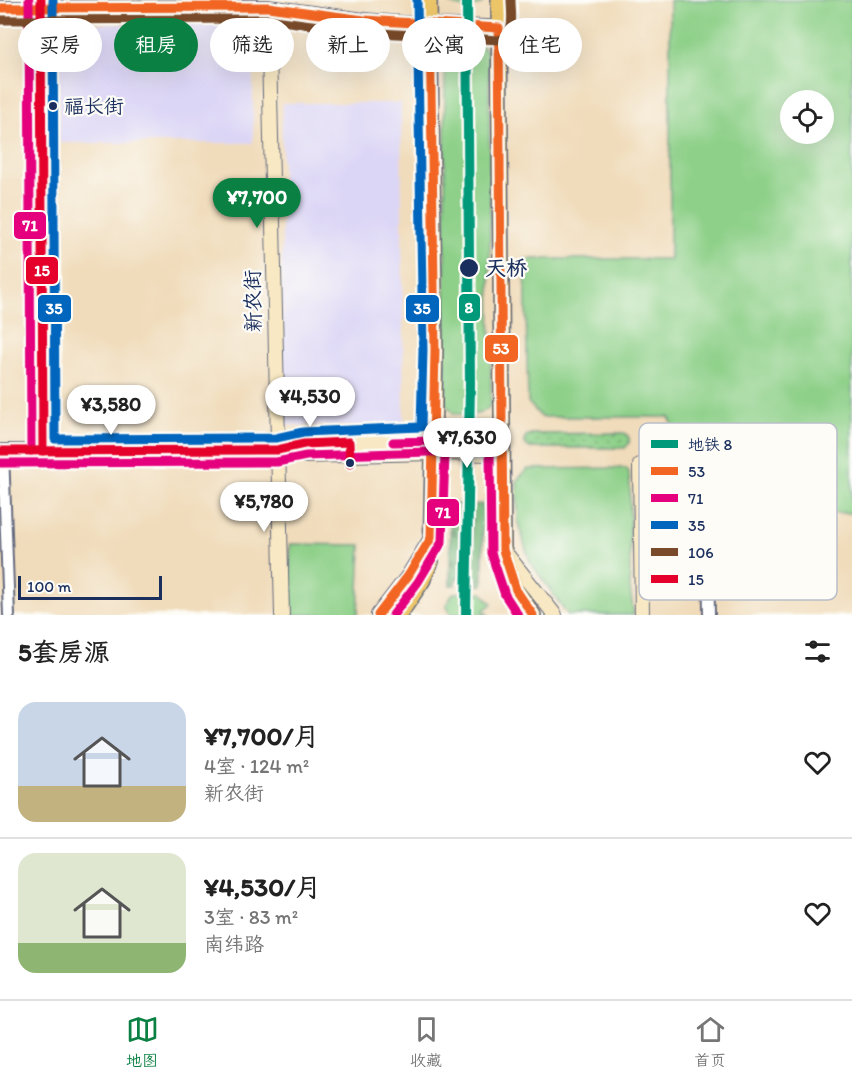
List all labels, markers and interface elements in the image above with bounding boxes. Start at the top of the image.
chip: 买房 [18,18,102,72]
chip: 租房 [114,18,198,72]
chip: 筛选 [210,18,294,72]
chip: 新上 [306,18,390,72]
chip: 公寓 [402,18,486,72]
chip: 住宅 [498,18,582,72]
map controls [780,90,834,144]
button: locate [780,90,834,144]
place label: 福长街 [64,94,124,118]
marker: 福长街 [47,100,59,112]
pin: ¥7,700 [208,178,306,229]
text: ¥7,700 [227,185,287,209]
line badge: 71 [13,211,47,240]
text: 71 [21,216,38,235]
place label: 天桥 [485,255,527,280]
line badge: 15 [25,256,59,285]
marker: 天桥 [458,257,480,279]
text: 15 [34,261,51,280]
street label: 新农街 [239,269,266,333]
line badge: 8 [458,293,481,322]
line badge: 35 [37,294,72,323]
line badge: 35 [405,294,440,323]
text: 8 [465,298,474,317]
text: 35 [45,299,63,318]
text: 35 [413,299,431,318]
line badge: 53 [484,334,519,363]
text: 53 [492,339,510,358]
pin: ¥4,530 [261,377,359,428]
text: ¥4,530 [279,384,341,408]
pin: ¥3,580 [62,385,160,436]
text: ¥3,580 [81,392,141,416]
pin: ¥7,630 [418,418,516,469]
legend [639,423,837,600]
text: ¥7,630 [437,425,497,449]
text: 地铁 8 [688,435,733,454]
unlabelled marker [344,457,356,469]
text: 53 [688,462,705,481]
pin: ¥5,780 [215,482,313,533]
text: ¥5,780 [234,489,294,513]
text: 71 [688,489,704,508]
line badge: 71 [426,498,460,527]
text: 71 [434,503,451,522]
text: 35 [688,516,705,535]
text: 106 [688,543,714,562]
text: 15 [688,570,704,589]
scale bar [18,573,162,600]
text: 100 m [27,577,71,596]
icon: filters [801,635,834,668]
text: 5套房源 [18,636,110,668]
text: ¥7,700/月 [204,720,320,752]
icon: home [66,726,138,798]
icon: heart [801,746,834,779]
text: 4室 · 124 m² [204,754,309,778]
text: 新农街 [204,781,264,805]
text: ¥4,530/月 [204,871,321,903]
icon: home [66,877,138,949]
icon: heart [801,897,834,930]
text: 3室 · 83 m² [204,905,298,929]
text: 南纬路 [204,932,264,956]
tab: 地图 [126,1013,159,1071]
tab: 收藏 [410,1013,443,1071]
tab: 首页 [694,1013,727,1071]

